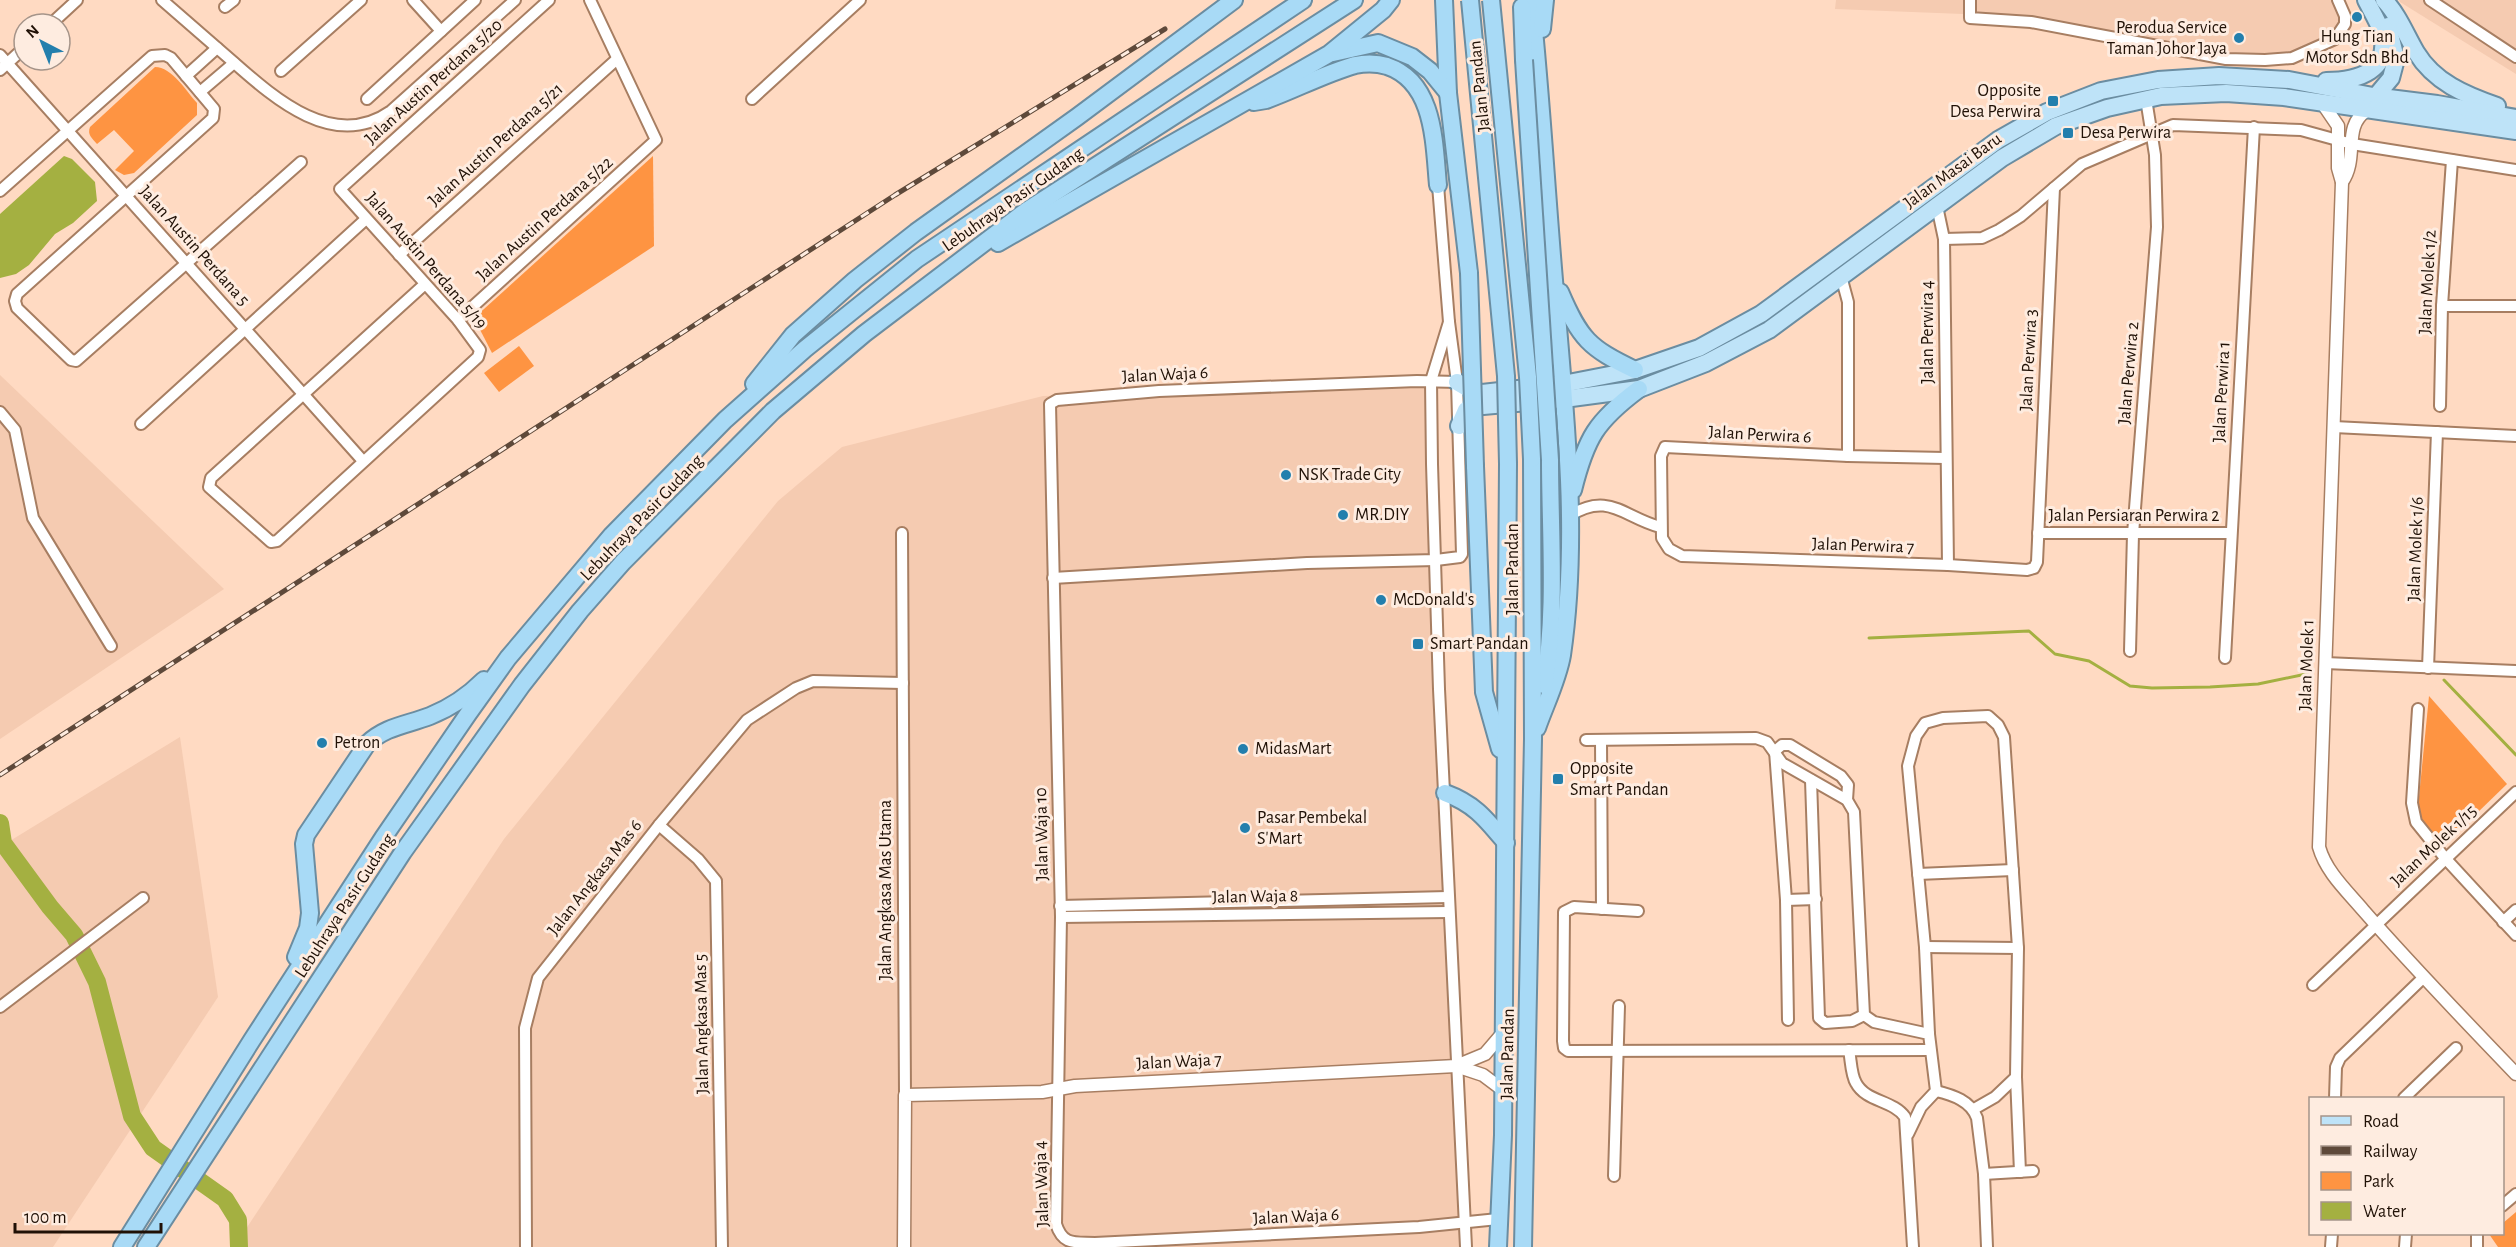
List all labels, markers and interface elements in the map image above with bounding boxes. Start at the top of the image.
marker: Hung Tian Motor Sdn Bhd [2350,10,2364,24]
north arrow [12,12,72,72]
street label: Jalan Austin Perdana 5/20 [362,16,506,148]
place label: Perodua Service Taman Johor Jaya [2107,19,2227,58]
text: N [23,22,42,41]
place label: Hung Tian Motor Sdn Bhd [2305,28,2409,67]
marker: Perodua Service Taman Johor Jaya [2232,31,2246,45]
street label: Jalan Pandan [1466,40,1494,132]
street label: Jalan Austin Perdana 5/21 [425,80,567,210]
place label: Opposite Desa Perwira [1950,82,2041,121]
marker: Opposite Desa Perwira [2046,94,2060,108]
place label: Desa Perwira [2080,124,2171,142]
marker: Desa Perwira [2061,126,2075,140]
street label: Jalan Masai Baru [1901,130,2005,212]
street label: Lebuhraya Pasir Gudang [939,144,1087,255]
street label: Jalan Austin Perdana 5/22 [473,153,617,285]
street label: Jalan Austin Perdana 5 [135,182,253,310]
street label: Jalan Austin Perdana 5/19 [362,189,490,333]
street label: Jalan Molek 1/2 [2416,229,2440,335]
street label: Jalan Perwira 4 [1919,280,1937,384]
street label: Jalan Perwira 3 [2017,309,2041,411]
street label: Jalan Perwira 2 [2116,321,2142,425]
street label: Jalan Perwira 1 [2210,341,2234,443]
street label: Jalan Waja 6 [1121,364,1209,386]
street label: Jalan Perwira 6 [1708,423,1812,447]
street label: Lebuhraya Pasir Gudang [577,451,707,585]
place label: NSK Trade City [1298,466,1401,484]
marker: NSK Trade City [1279,468,1293,482]
street label: Jalan Molek 1/6 [2405,496,2427,602]
place label: MR.DIY [1355,506,1410,524]
street label: Jalan Persiaran Perwira 2 [2049,507,2219,525]
marker: MR.DIY [1336,508,1350,522]
street label: Jalan Pandan [1504,523,1522,615]
street label: Jalan Perwira 7 [1812,535,1914,557]
place label: McDonald's [1393,591,1475,609]
marker: McDonald's [1374,593,1388,607]
street label: Jalan Molek 1 [2296,619,2318,711]
place label: Smart Pandan [1430,635,1528,653]
marker: Smart Pandan [1411,637,1425,651]
place label: Petron [334,734,380,752]
marker: Petron [315,736,329,750]
place label: MidasMart [1255,740,1332,758]
marker: MidasMart [1236,742,1250,756]
place label: Opposite Smart Pandan [1570,760,1668,799]
marker: Opposite Smart Pandan [1551,772,1565,786]
street label: Jalan Waja 10 [1032,787,1052,881]
street label: Jalan Angkasa Mas Utama [877,800,895,980]
street label: Jalan Molek 1/15 [2388,802,2480,890]
place label: Pasar Pembekal S'Mart [1257,809,1367,848]
street label: Jalan Angkasa Mas 6 [544,817,646,939]
marker: Pasar Pembekal S'Mart [1238,821,1252,835]
street label: Lebuhraya Pasir Gudang [292,831,398,981]
street label: Jalan Waja 8 [1212,887,1298,907]
street label: Jalan Angkasa Mas 5 [692,954,712,1094]
street label: Jalan Pandan [1498,1008,1518,1100]
street label: Jalan Waja 7 [1136,1051,1222,1073]
legend [2309,1097,2504,1235]
text: Road [2363,1113,2399,1131]
street label: Jalan Waja 4 [1031,1140,1053,1228]
text: Railway [2363,1143,2418,1161]
text: Park [2363,1173,2395,1191]
scale bar [15,1196,160,1234]
text: Water [2363,1203,2406,1221]
street label: Jalan Waja 6 [1252,1206,1340,1228]
text: 100 m [24,1209,67,1227]

